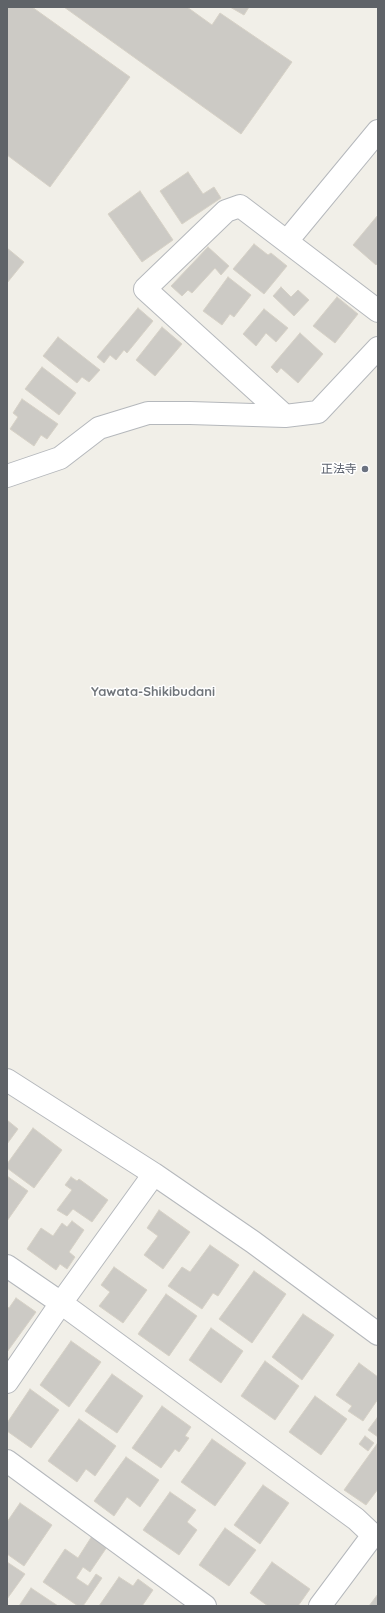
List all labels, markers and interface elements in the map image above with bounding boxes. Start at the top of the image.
place label: 正法寺 [321,462,357,476]
marker: 正法寺 [360,464,370,474]
district label: Yawata-Shikibudani [91,684,215,700]

